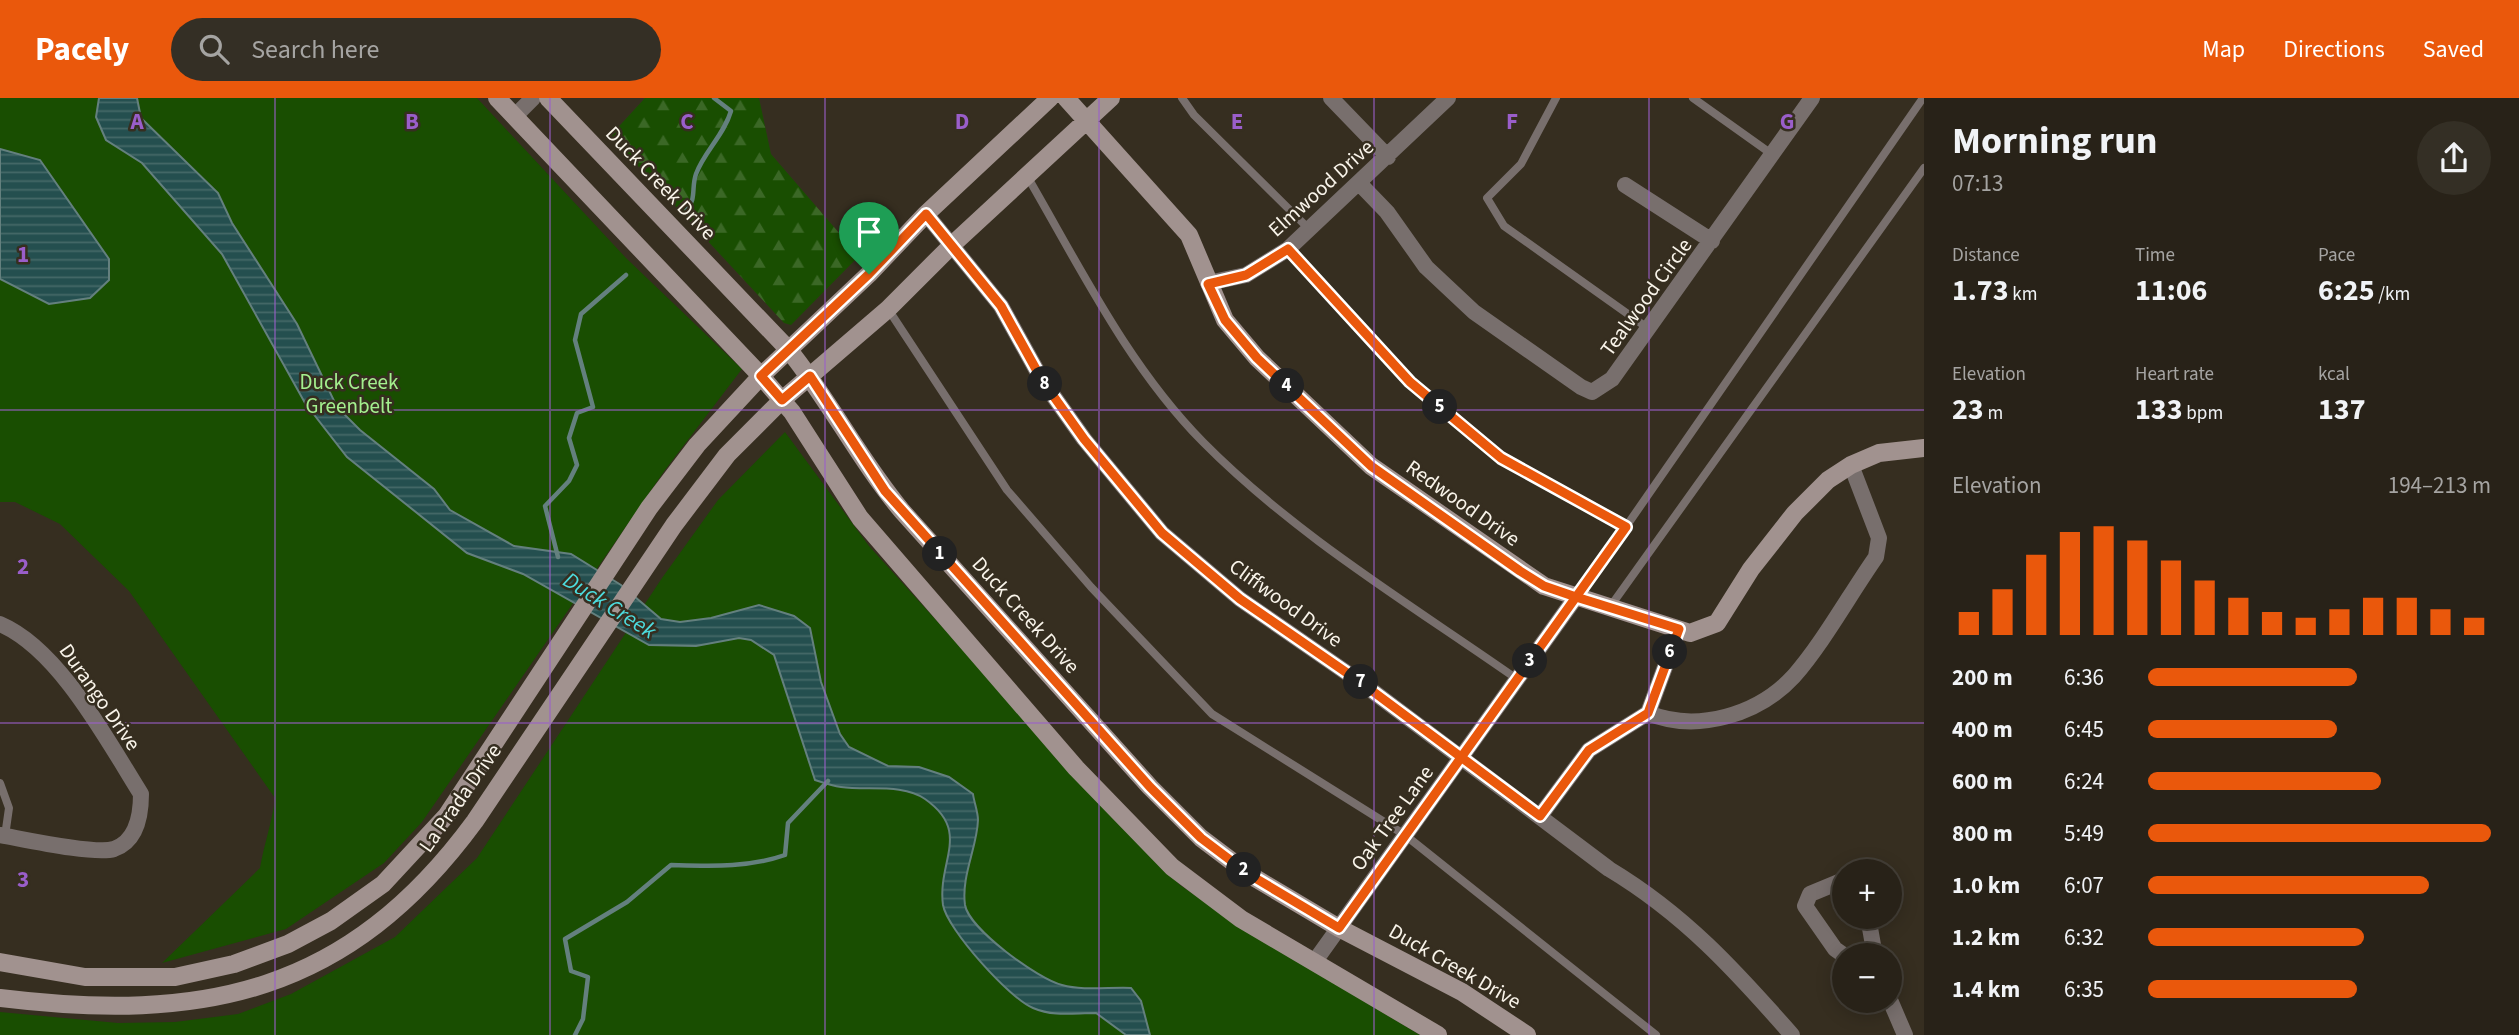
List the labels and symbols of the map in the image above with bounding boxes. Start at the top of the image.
text: A [129,105,144,138]
text: B [405,105,419,138]
text: D [955,105,969,138]
text: E [1231,105,1243,138]
text: F [1506,105,1518,138]
text: G [1780,105,1794,138]
street label: Duck Creek Drive [600,121,722,245]
street label: Elmwood Drive [1262,132,1380,244]
pin [839,202,899,274]
street label: Tealwood Circle [1593,232,1699,362]
text: 1 [17,238,29,271]
pin: 8 [1028,366,1062,402]
park label: Duck Creek Greenbelt [300,367,399,421]
pin: 4 [1270,368,1304,404]
pin: 5 [1422,390,1458,424]
street label: Redwood Drive [1400,453,1526,553]
pin: 1 [922,536,958,572]
text: 2 [17,550,29,583]
street label: Duck Creek Drive [965,550,1087,680]
street label: Cliffwood Drive [1223,552,1349,654]
water label: Duck Creek [557,564,664,648]
pin: 6 [1652,634,1688,670]
street label: Durango Drive [52,637,148,757]
pin: 3 [1512,644,1548,678]
pin: 7 [1344,664,1378,700]
street label: La Prada Drive [412,738,508,858]
street label: Oak Tree Lane [1343,759,1441,877]
pin: 2 [1226,852,1262,888]
text: 3 [17,863,29,896]
street label: Duck Creek Drive [1383,916,1527,1016]

